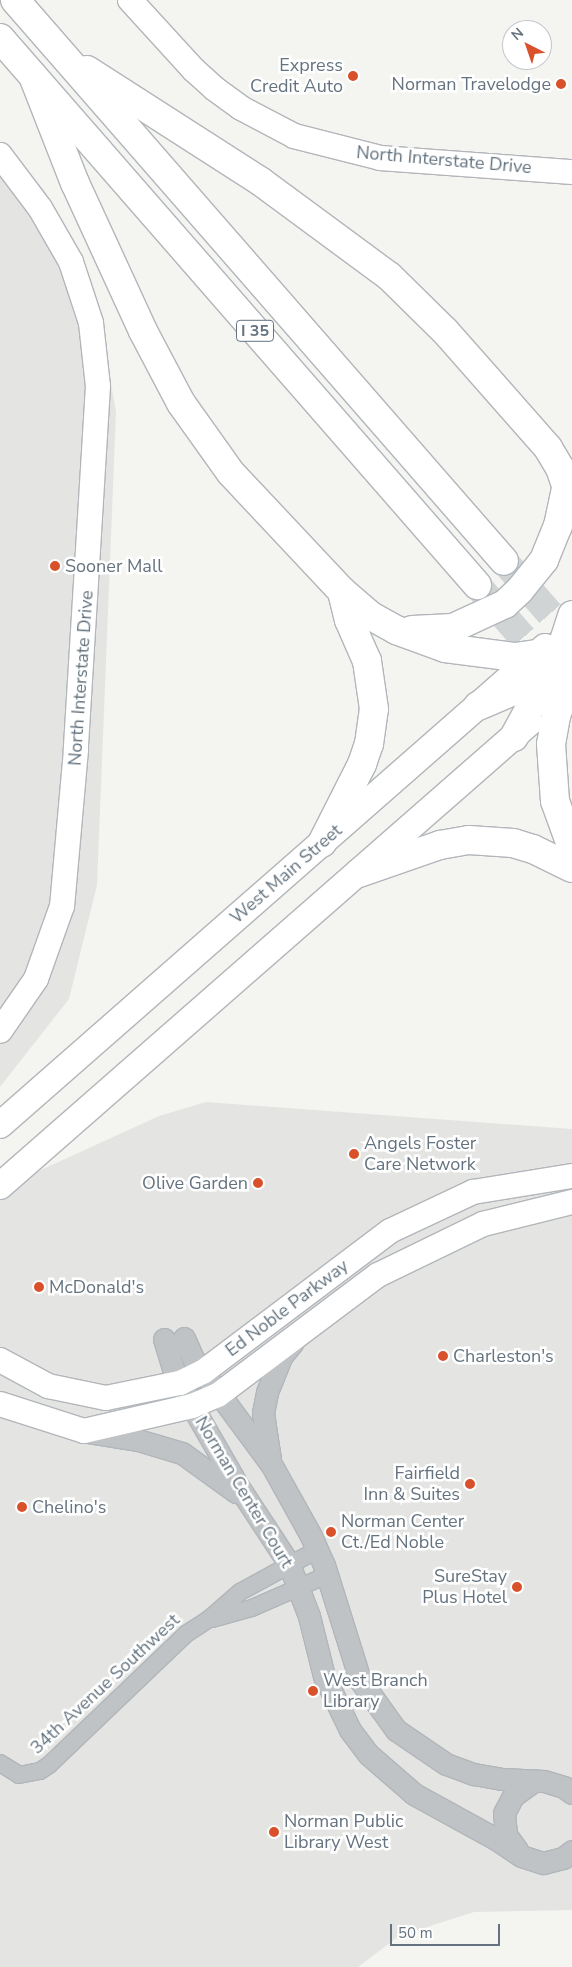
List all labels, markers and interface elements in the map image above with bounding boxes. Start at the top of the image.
north arrow [502,20,552,70]
text: N [507,23,528,45]
place label: Express Credit Auto [250,55,343,98]
marker: Express Credit Auto [347,70,359,82]
place label: Norman Travelodge [392,73,551,95]
marker: Norman Travelodge [555,78,567,90]
street label: North Interstate Drive [355,142,533,178]
road number: I 35 [235,318,275,344]
place label: Sooner Mall [65,555,163,577]
marker: Sooner Mall [49,560,61,572]
street label: North Interstate Drive [64,590,98,766]
street label: West Main Street [226,820,346,928]
place label: Angels Foster Care Network [364,1133,476,1176]
marker: Angels Foster Care Network [348,1148,360,1160]
place label: Olive Garden [142,1172,248,1194]
marker: Olive Garden [252,1177,264,1189]
street label: Ed Noble Parkway [221,1255,353,1361]
place label: McDonald's [49,1276,144,1298]
marker: McDonald's [33,1281,45,1293]
place label: Charleston's [453,1345,554,1367]
marker: Charleston's [437,1350,449,1362]
street label: Norman Center Court [190,1412,298,1572]
place label: Fairfield Inn & Suites [363,1463,460,1506]
marker: Fairfield Inn & Suites [464,1478,476,1490]
place label: Chelino's [32,1496,106,1518]
marker: Chelino's [16,1501,28,1513]
place label: Norman Center Ct./Ed Noble [341,1511,464,1554]
marker: Norman Center Ct./Ed Noble [325,1526,337,1538]
place label: SureStay Plus Hotel [422,1566,507,1608]
marker: SureStay Plus Hotel [511,1581,523,1593]
street label: 34th Avenue Southwest [26,1609,184,1759]
place label: West Branch Library [323,1670,428,1712]
marker: West Branch Library [307,1685,319,1697]
place label: Norman Public Library West [284,1811,403,1854]
marker: Norman Public Library West [268,1826,280,1838]
scale bar [392,1914,502,1946]
text: 50 m [398,1923,433,1943]

